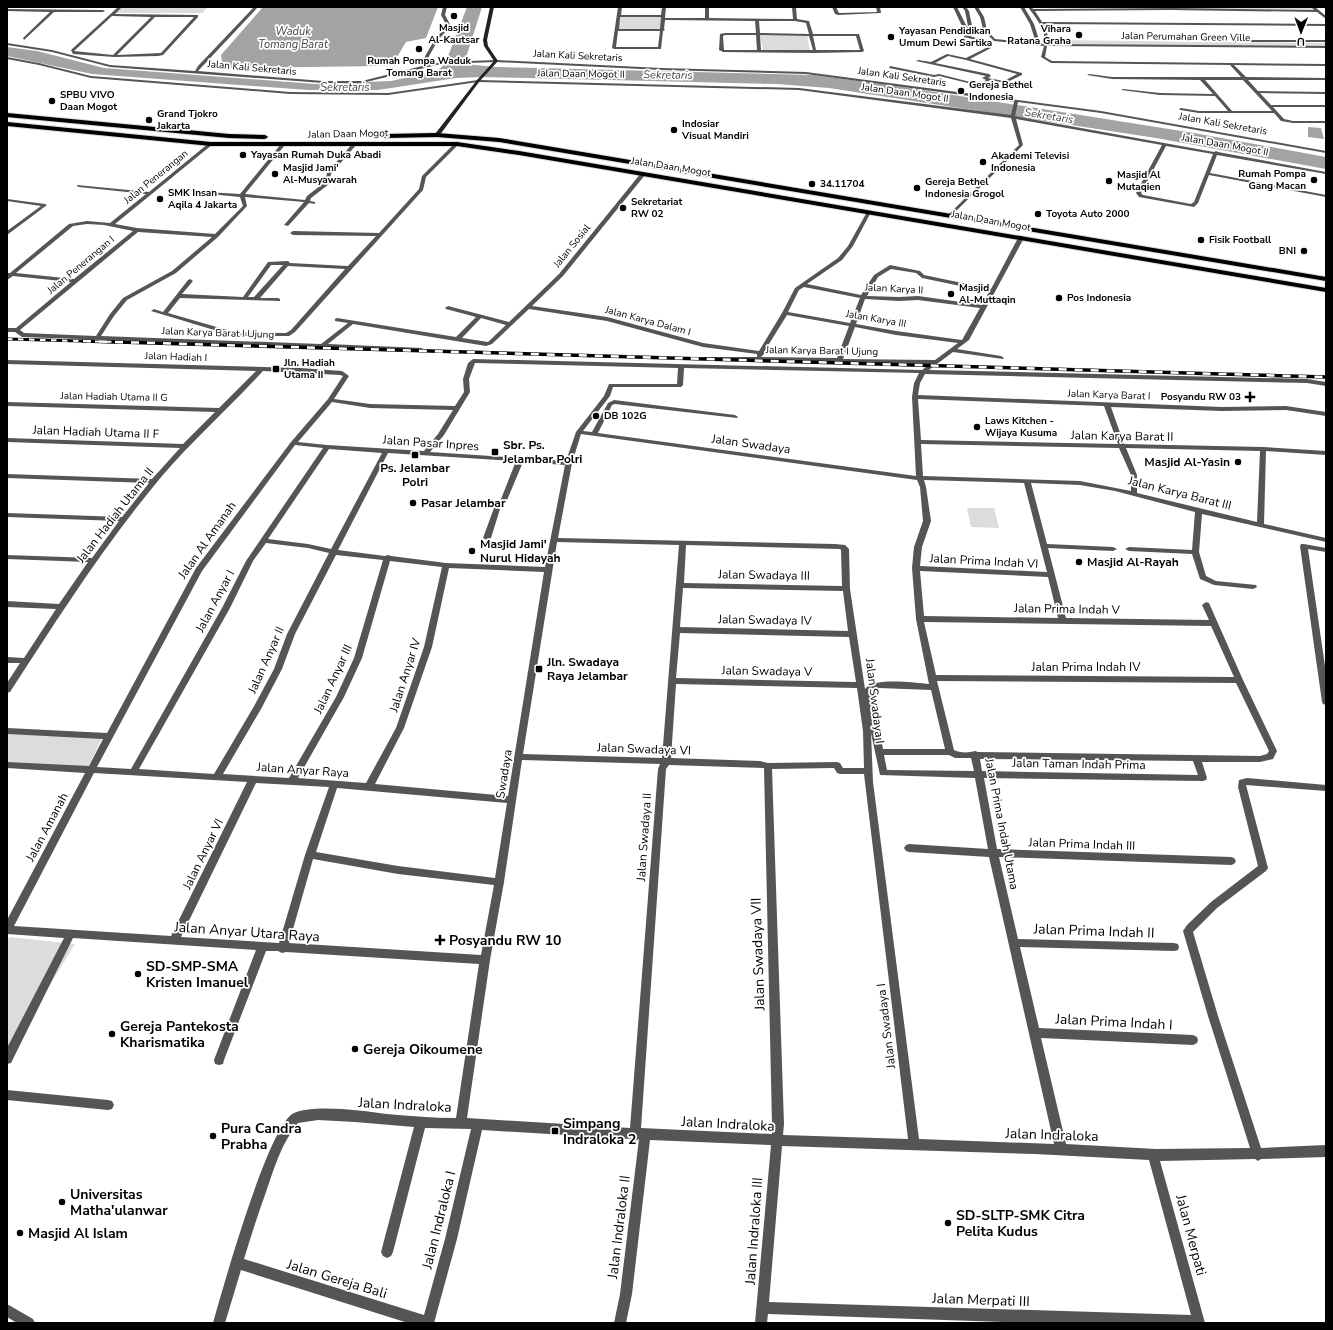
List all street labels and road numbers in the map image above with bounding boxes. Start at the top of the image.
street label: Jalan Perumahan Green Ville [1120,29,1251,45]
street label: Jalan Kali Sekretaris [532,47,623,65]
street label: Jalan Kali Sekretaris [206,57,297,79]
street label: Jalan Kali Sekretaris [856,64,947,90]
street label: Jalan Daan Mogot II [536,66,625,82]
street label: Jalan Daan Mogot II [859,80,950,106]
street label: Jalan Kali Sekretaris [1177,109,1268,139]
street label: Jalan Daan Mogot [307,126,389,142]
street label: Jalan Daan Mogot II [1179,130,1270,160]
street label: Jalan Penerangan [120,147,191,208]
street label: Jalan Daan Mogot [629,154,712,180]
street label: Jalan Daan Mogot [949,207,1032,235]
street label: Jalan Sosial [550,221,594,271]
street label: Jalan Penerangan I [44,233,118,298]
street label: Jalan Karya II [863,280,924,298]
street label: Jalan Karya Dalam I [603,303,692,339]
street label: Jalan Karya III [844,307,907,331]
street label: Jalan Karya Barat I Ujung [161,324,274,342]
street label: Jalan Karya Barat I Ujung [765,343,878,359]
street label: Jalan Hadiah I [144,349,207,365]
street label: Jalan Karya Barat I [1066,387,1151,403]
street label: Jalan Hadiah Utama II G [59,389,168,405]
street label: Jalan Hadiah Utama II F [32,422,160,442]
street label: Jalan Karya Barat II [1070,427,1173,445]
street label: Jalan Swadaya [710,430,791,457]
street label: Jalan Pasar Inpres [381,432,480,454]
street label: Jalan Hadiah Utama II [72,464,157,567]
street label: Jalan Karya Barat III [1126,472,1233,514]
street label: Jalan Al Amanah [174,498,240,583]
street label: Jalan Prima Indah VI [928,550,1039,572]
street label: Jalan Swadaya III [717,566,810,584]
street label: Jalan Anyar I [191,567,238,636]
street label: Jalan Prima Indah V [1013,600,1121,618]
street label: Jalan Swadaya IV [717,611,813,629]
street label: Jalan Anyar II [244,624,288,697]
street label: Jalan Anyar IV [385,635,425,715]
street label: Jalan Anyar III [310,642,356,717]
street label: Jalan Swadaya I [862,657,888,744]
street label: Jalan Prima Indah IV [1031,659,1141,675]
street label: Jalan Swadaya V [720,662,813,680]
street label: Jalan Swadaya VI [596,739,691,759]
street label: Swadaya [492,748,516,800]
street label: Jalan Taman Indah Prima [1011,755,1146,773]
street label: Jalan Prima Indah Utama [981,756,1023,891]
street label: Jalan Anyar Raya [256,759,349,781]
street label: Jalan Amanah [22,790,72,865]
street label: Jalan Swadaya II [633,792,655,883]
street label: Jalan Anyar VI [179,816,227,893]
street label: Jalan Prima Indah III [1027,834,1136,854]
street label: Jalan Swadaya VII [747,897,770,1012]
street label: Jalan Anyar Utara Raya [173,917,320,947]
street label: Jalan Prima Indah II [1032,919,1155,943]
street label: Jalan Swadaya I [873,983,899,1070]
street label: Jalan Prima Indah I [1054,1009,1173,1035]
street label: Jalan Indraloka [357,1093,452,1117]
street label: Jalan Indraloka [680,1112,775,1136]
street label: Jalan Indraloka [1004,1124,1099,1146]
street label: Jalan Indraloka I [417,1169,460,1272]
street label: Jalan Indraloka II [603,1174,635,1281]
street label: Jalan Indraloka III [741,1177,767,1286]
street label: Jalan Merpati [1171,1191,1211,1278]
street label: Jalan Gereja Bali [284,1254,389,1303]
street label: Jalan Merpati III [931,1289,1030,1311]

